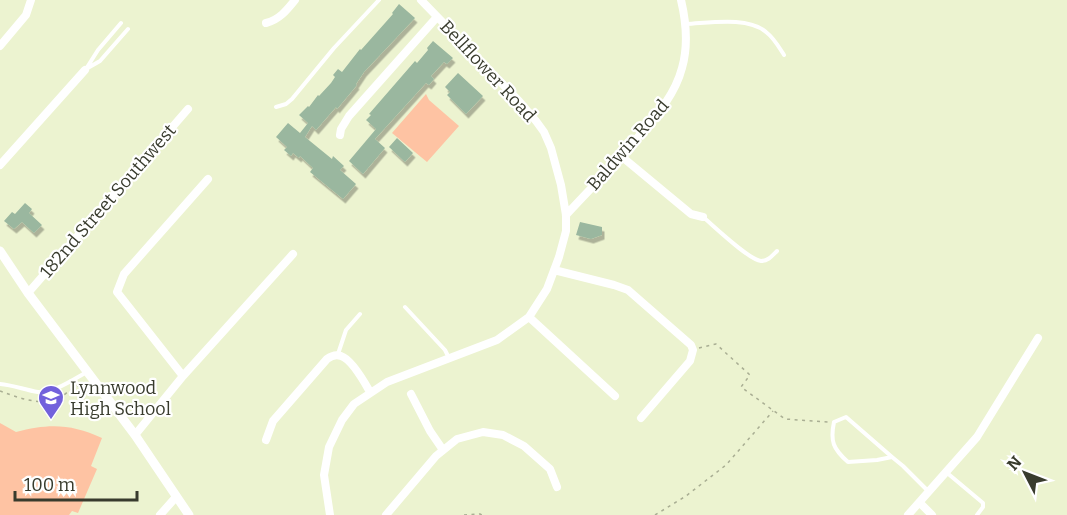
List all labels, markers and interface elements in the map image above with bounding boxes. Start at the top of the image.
street label: Bellflower Road [435,16,541,127]
street label: Baldwin Road [582,95,674,195]
street label: 182nd Street Southwest [35,119,181,282]
place label: Lynnwood High School [70,377,171,420]
school or university icon: Lynnwood High School [36,383,66,421]
north arrow [995,443,1055,503]
text: N [1003,452,1025,474]
scale bar [15,464,136,502]
text: 100 m [24,474,75,496]

